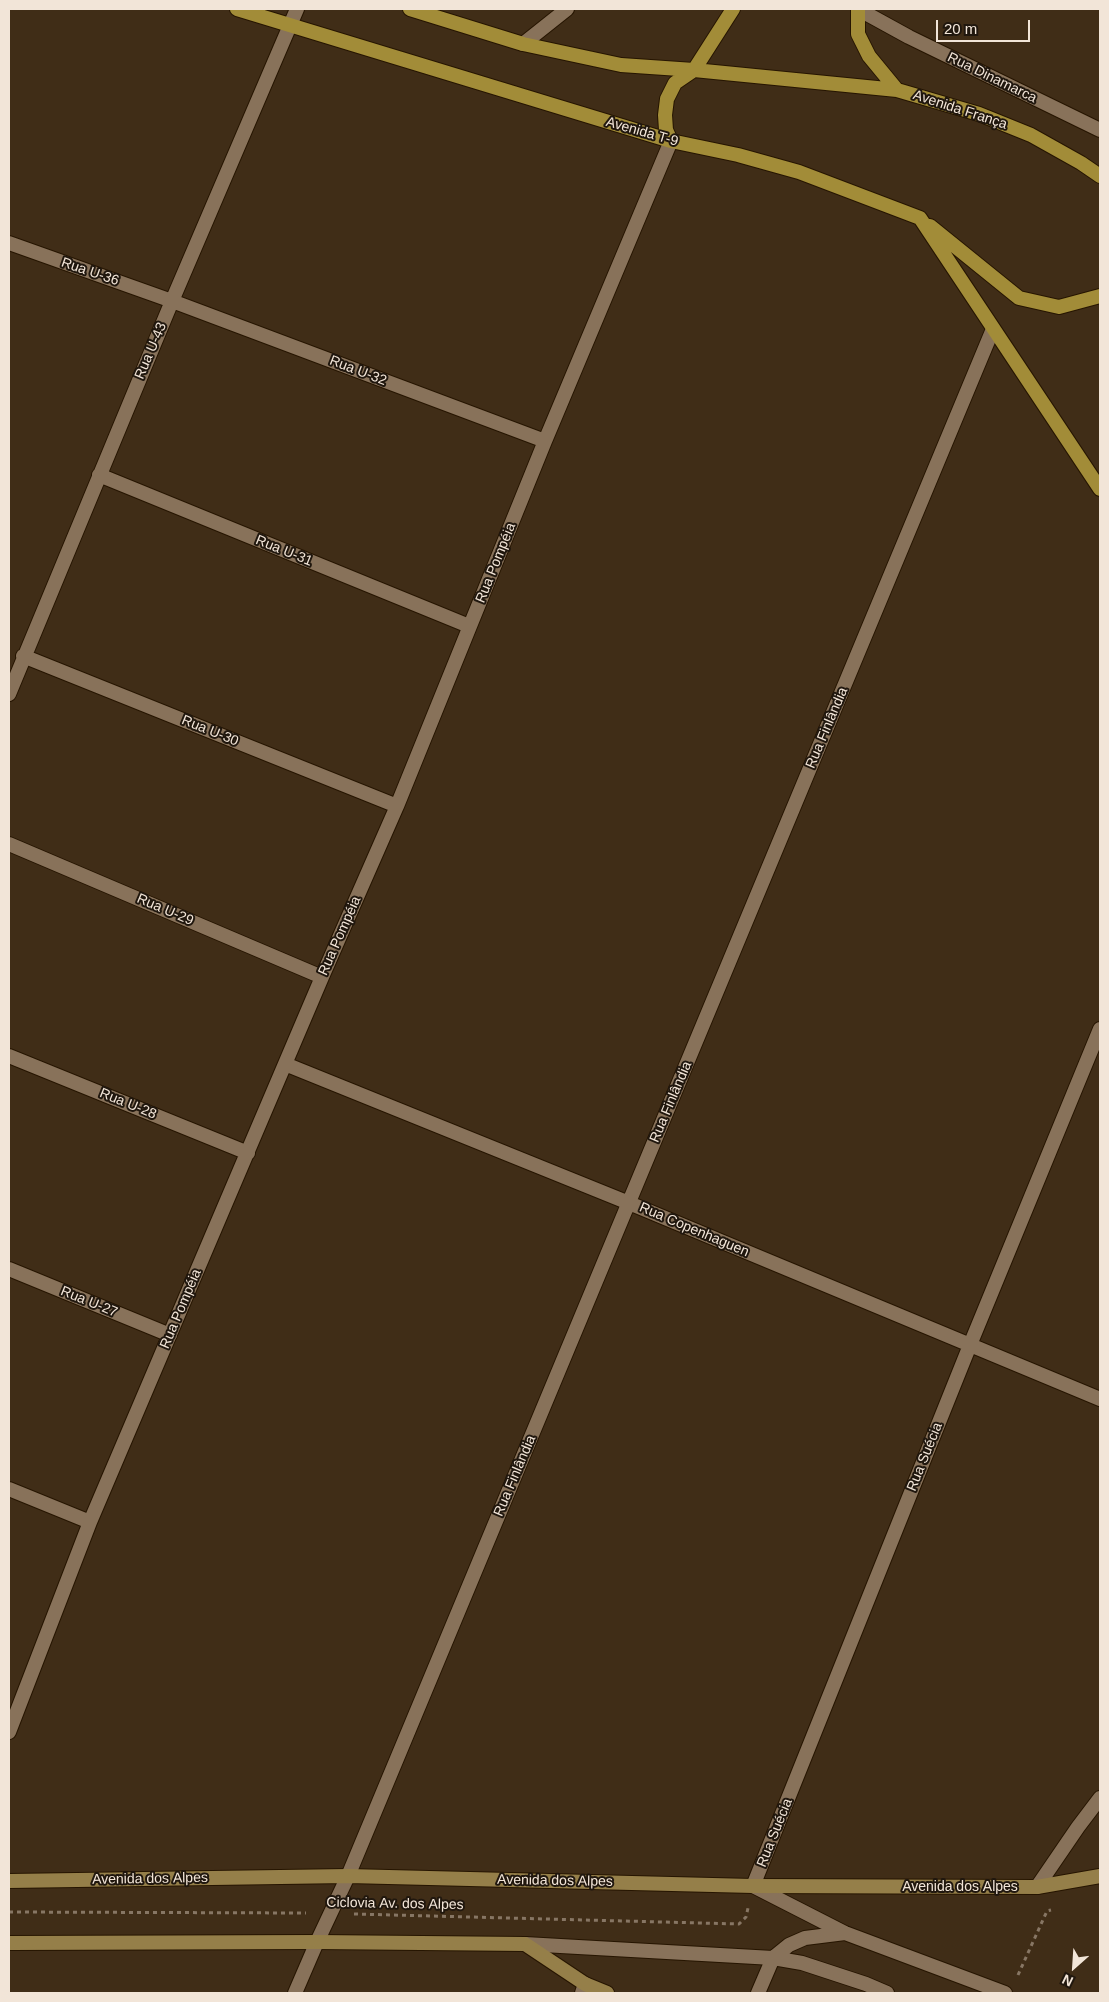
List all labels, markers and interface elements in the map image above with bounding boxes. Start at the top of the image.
scale bar [939,10,1033,42]
text: 20 m [944,20,977,37]
street label: Rua Dinamarca [945,49,1039,107]
street label: Avenida França [911,87,1009,133]
street label: Avenida T-9 [604,114,680,150]
street label: Rua U-36 [59,254,121,290]
street label: Rua U-43 [132,320,170,382]
street label: Rua U-32 [327,352,389,390]
street label: Rua Pompéia [472,521,520,605]
street label: Rua U-31 [253,532,315,570]
street label: Rua Finlândia [802,685,852,771]
street label: Rua U-30 [179,712,241,750]
street label: Rua U-29 [134,891,196,929]
street label: Rua Pompéia [315,894,365,978]
street label: Rua Finlândia [646,1059,696,1145]
street label: Rua U-28 [97,1085,159,1123]
street label: Rua Copenhaguen [637,1199,751,1261]
street label: Rua Pompéia [157,1267,205,1351]
street label: Rua U-27 [58,1283,120,1321]
street label: Rua Suécia [904,1420,946,1494]
street label: Rua Finlândia [490,1433,540,1519]
street label: Rua Suécia [754,1796,796,1870]
street label: Avenida dos Alpes [92,1870,208,1888]
street label: Avenida dos Alpes [497,1872,613,1890]
street label: Avenida dos Alpes [902,1879,1018,1895]
street label: Ciclovia Av. dos Alpes [326,1894,464,1914]
north arrow [1049,1942,1099,1992]
text: N [1059,1971,1075,1990]

